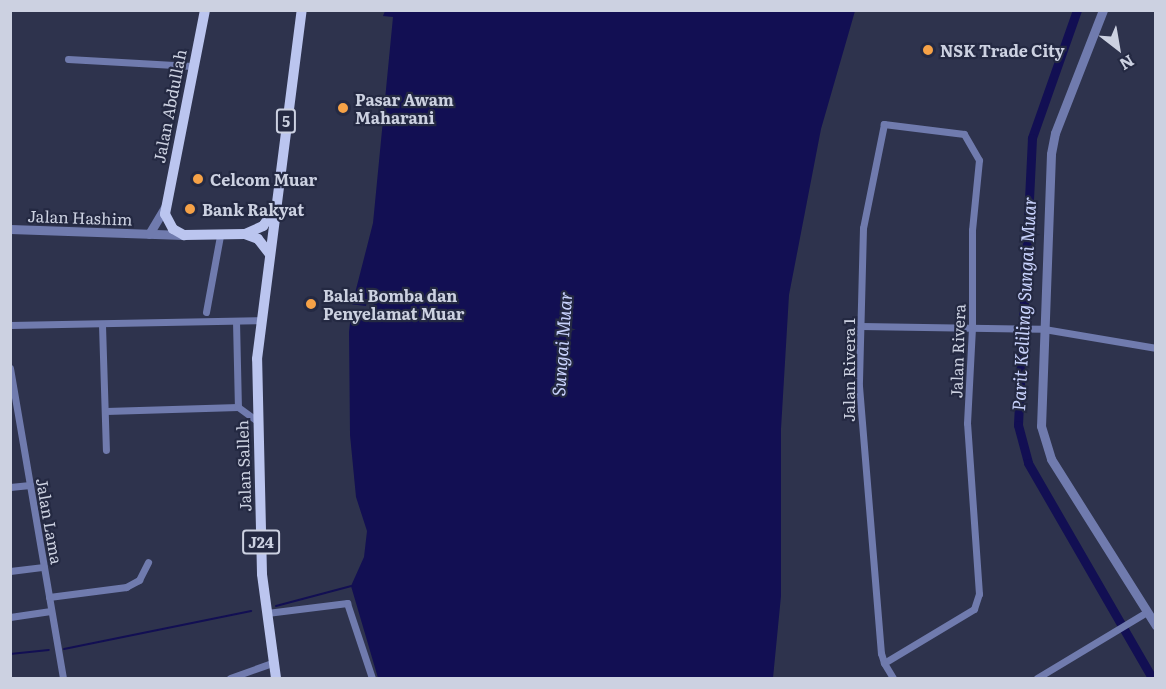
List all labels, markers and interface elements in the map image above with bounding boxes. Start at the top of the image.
north arrow [1088,18,1148,78]
place label: NSK Trade City [940,40,1065,60]
marker: NSK Trade City [921,43,935,57]
street label: Jalan Abdullah [149,48,189,164]
text: N [1115,50,1139,77]
place label: Pasar Awam Maharani [355,89,454,127]
marker: Pasar Awam Maharani [336,101,350,115]
road number: 5 [276,109,296,133]
place label: Celcom Muar [210,169,317,189]
marker: Celcom Muar [191,172,205,186]
water label: Parit Keliling Sungai Muar [1008,196,1040,412]
place label: Bank Rakyat [202,199,304,219]
marker: Bank Rakyat [183,202,197,216]
street label: Jalan Hashim [27,206,133,228]
place label: Balai Bomba dan Penyelamat Muar [323,285,464,323]
water label: Sungai Muar [548,291,576,397]
marker: Balai Bomba dan Penyelamat Muar [304,297,318,311]
street label: Jalan Rivera [946,304,968,398]
street label: Jalan Rivera 1 [838,318,858,422]
street label: Jalan Salleh [232,420,254,512]
street label: Jalan Lama [33,476,67,566]
road number: J24 [242,530,280,554]

